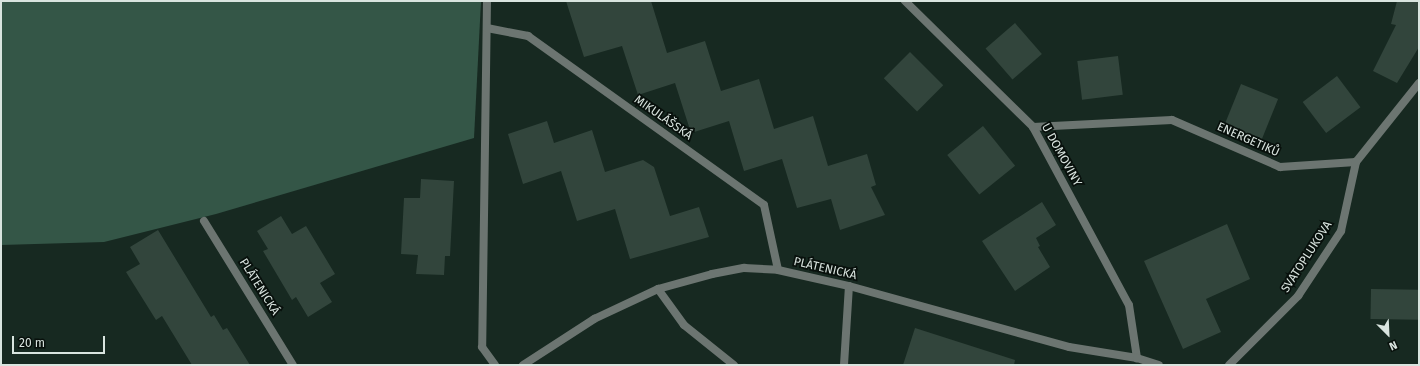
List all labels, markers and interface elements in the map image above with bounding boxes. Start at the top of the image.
street label: MIKULÁŠSKÁ [631,93,695,143]
street label: ENERGETIKŮ [1215,120,1281,160]
street label: U DOMOVINY [1038,121,1084,189]
street label: SVATOPLUKOVA [1279,219,1335,295]
street label: PLÁTENICKÁ [792,255,858,283]
street label: PLÁTENICKÁ [236,256,282,318]
north arrow [1368,314,1408,354]
scale bar [14,328,107,354]
text: 20 m [19,336,45,350]
text: N [1387,338,1399,353]

